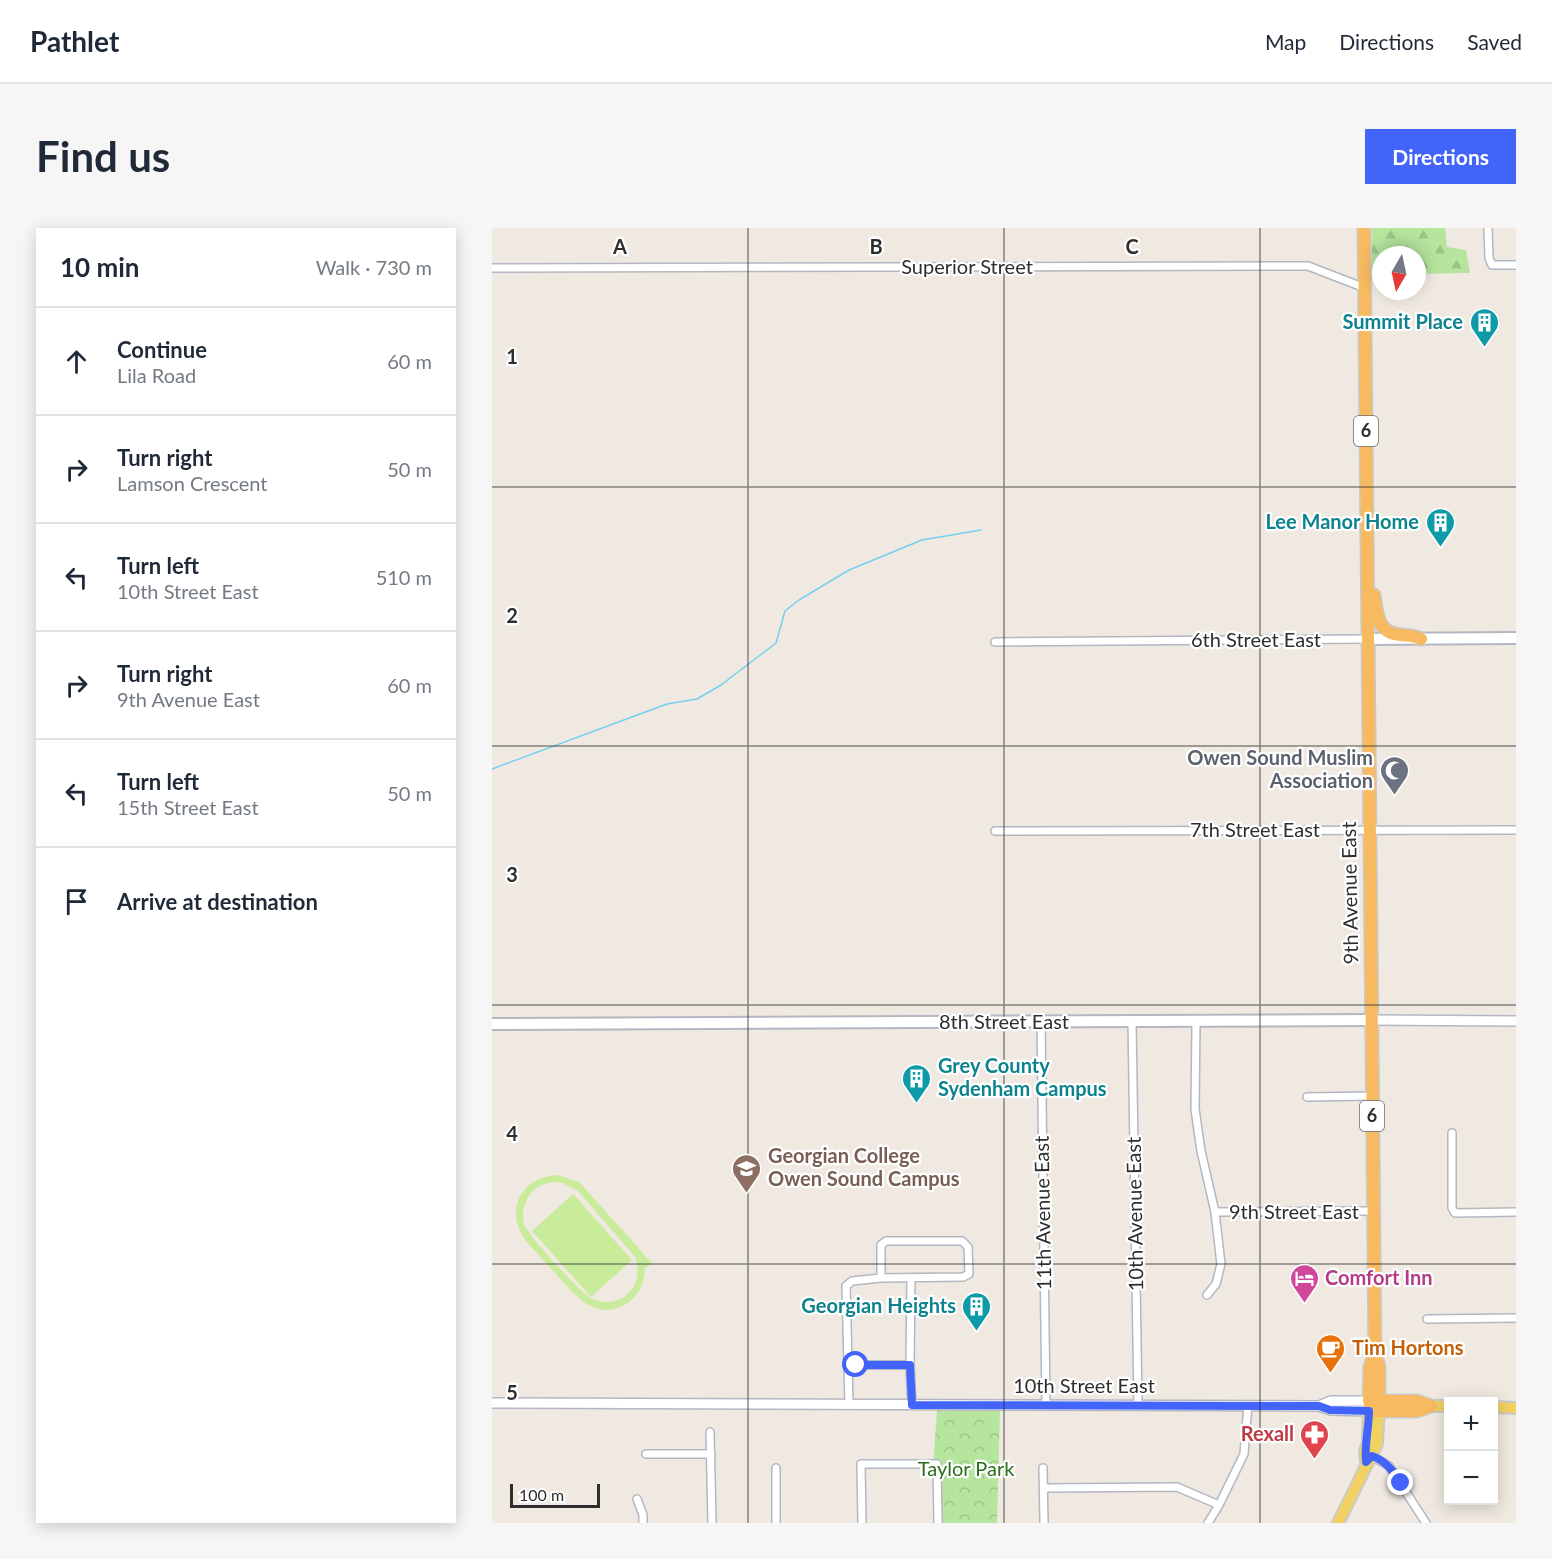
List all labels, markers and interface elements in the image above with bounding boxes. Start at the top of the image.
text: Pathlet [30,24,119,58]
text: Map [1265,29,1306,54]
text: Directions [1339,29,1434,54]
text: Saved [1467,29,1522,54]
button: Directions [1365,129,1516,184]
text: Find us [36,131,170,181]
text: A [612,234,627,258]
text: B [869,234,883,258]
text: C [1125,234,1139,258]
north arrow [1372,246,1426,300]
text: 10 min [60,251,140,283]
street label: Superior Street [901,254,1033,278]
text: Walk · 730 m [316,255,432,279]
building icon: Summit Place [1468,306,1500,348]
place label: Summit Place [1342,309,1463,333]
text: Continue [117,336,207,363]
text: 1 [506,344,518,368]
icon: ahead [60,345,93,378]
text: 60 m [387,349,432,373]
text: Lila Road [117,363,196,387]
road number: 6 [1354,416,1378,446]
text: Turn right [117,444,212,471]
icon: right [60,453,93,486]
text: 50 m [387,457,432,481]
text: Lamson Crescent [117,471,267,495]
building icon: Lee Manor Home [1424,506,1456,548]
place label: Lee Manor Home [1265,509,1419,533]
text: Turn left [117,552,199,579]
icon: left [60,561,93,594]
text: 510 m [376,565,432,589]
text: 10th Street East [117,579,259,603]
text: 2 [506,603,518,627]
street label: 6th Street East [1191,627,1321,651]
text: Turn right [117,660,212,687]
icon: right [60,669,93,702]
text: 60 m [387,673,432,697]
text: 9th Avenue East [117,687,260,711]
place label: Owen Sound Muslim Association [1187,745,1373,792]
mosque icon: Owen Sound Muslim Association [1378,754,1410,796]
text: Turn left [117,768,199,795]
icon: left [60,777,93,810]
text: 50 m [387,781,432,805]
text: 15th Street East [117,795,259,819]
street label: 7th Street East [1190,817,1320,841]
street label: 9th Avenue East [1336,821,1362,965]
text: 3 [506,862,518,886]
icon: arrive [60,885,93,918]
text: Arrive at destination [117,888,318,915]
street label: 8th Street East [939,1009,1069,1033]
place label: Grey County Sydenham Campus [938,1053,1107,1100]
building icon: Grey County Sydenham Campus [901,1062,933,1104]
road number: 6 [1360,1101,1384,1131]
text: 4 [506,1121,518,1145]
street label: 11th Avenue East [1029,1136,1055,1290]
street label: 10th Avenue East [1121,1137,1147,1291]
place label: Georgian College Owen Sound Campus [768,1143,960,1190]
school or university icon: Georgian College Owen Sound Campus [731,1152,763,1194]
street label: 9th Street East [1229,1199,1359,1223]
hotel icon: Comfort Inn [1288,1262,1320,1304]
place label: Comfort Inn [1325,1265,1433,1289]
building icon: Georgian Heights [961,1290,993,1332]
place label: Georgian Heights [801,1293,956,1317]
cafe icon: Tim Hortons [1315,1332,1347,1374]
place label: Tim Hortons [1352,1335,1464,1359]
route start [842,1351,868,1377]
street label: 10th Street East [1013,1373,1155,1397]
text: 5 [506,1380,518,1404]
map controls [1444,1397,1498,1505]
button: + [1444,1397,1498,1451]
pharmacy icon: Rexall [1299,1418,1331,1460]
place label: Rexall [1241,1421,1294,1445]
button: − [1444,1451,1498,1505]
park label: Taylor Park [918,1456,1015,1480]
route end [1387,1469,1413,1495]
scale bar [510,1481,600,1508]
text: 100 m [519,1485,564,1504]

